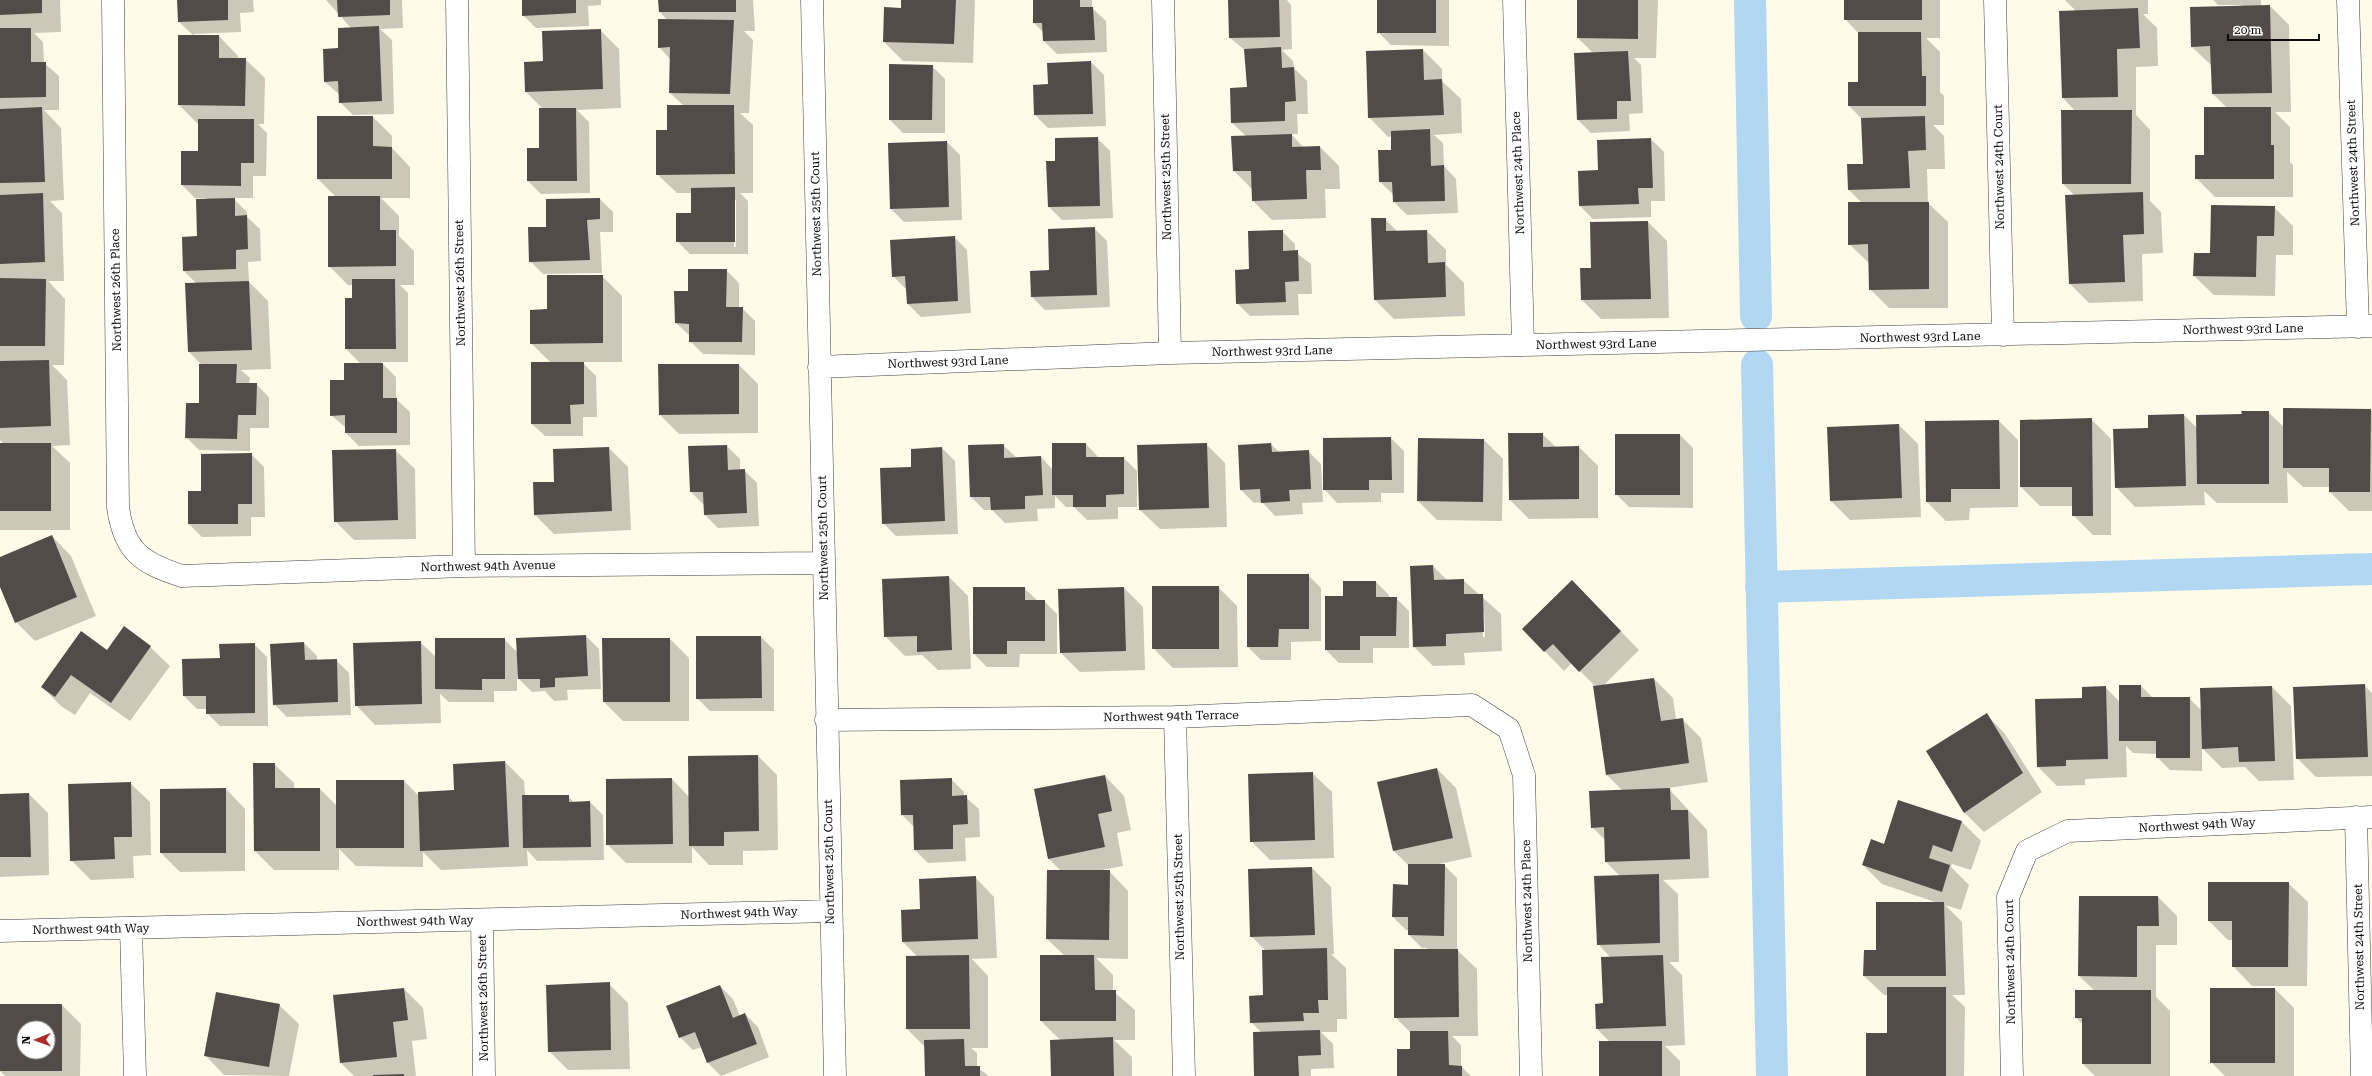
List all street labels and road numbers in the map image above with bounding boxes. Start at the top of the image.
street label: Northwest 24th Street [2344,99,2362,227]
street label: Northwest 24th Court [1991,104,2007,230]
street label: Northwest 24th Place [1509,111,1527,235]
street label: Northwest 25th Street [1158,113,1174,240]
street label: Northwest 25th Court [808,151,824,277]
street label: Northwest 26th Street [452,219,468,346]
street label: Northwest 26th Place [108,228,124,352]
street label: Northwest 93rd Lane [2182,321,2304,337]
street label: Northwest 93rd Lane [1859,329,1981,345]
street label: Northwest 93rd Lane [1535,336,1657,352]
street label: Northwest 93rd Lane [1211,343,1333,359]
street label: Northwest 93rd Lane [887,353,1009,371]
street label: Northwest 25th Court [815,475,831,601]
street label: Northwest 94th Avenue [420,558,556,574]
street label: Northwest 94th Terrace [1103,708,1239,724]
street label: Northwest 25th Court [821,799,837,925]
street label: Northwest 94th Way [2138,815,2257,835]
street label: Northwest 25th Street [1171,833,1187,960]
street label: Northwest 24th Place [1519,839,1535,963]
street label: Northwest 24th Street [2351,883,2367,1010]
street label: Northwest 24th Court [2002,899,2018,1025]
street label: Northwest 94th Way [680,904,799,922]
street label: Northwest 94th Way [356,913,475,929]
street label: Northwest 94th Way [32,921,151,937]
street label: Northwest 26th Street [475,934,491,1061]

